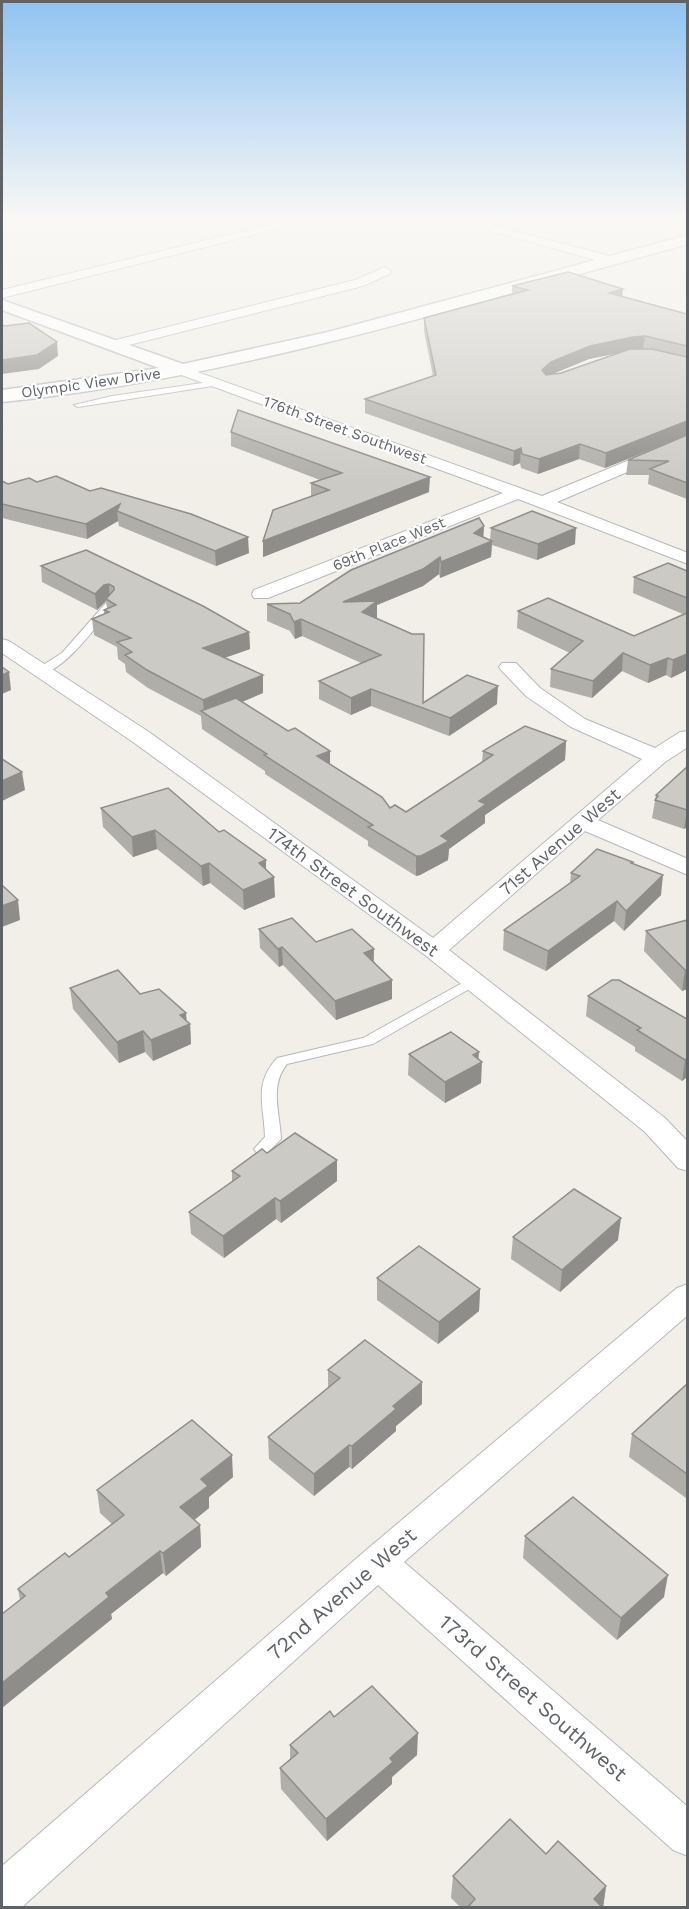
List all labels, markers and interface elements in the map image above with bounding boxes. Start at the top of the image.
street label: Olympic View Drive [20,364,162,402]
street label: 176th Street Southwest [261,392,430,468]
street label: 69th Place West [330,513,449,575]
street label: 71st Avenue West [495,783,625,900]
street label: 174th Street Southwest [264,822,443,961]
street label: 72nd Avenue West [262,1522,421,1665]
street label: 173rd Street Southwest [434,1609,633,1786]

